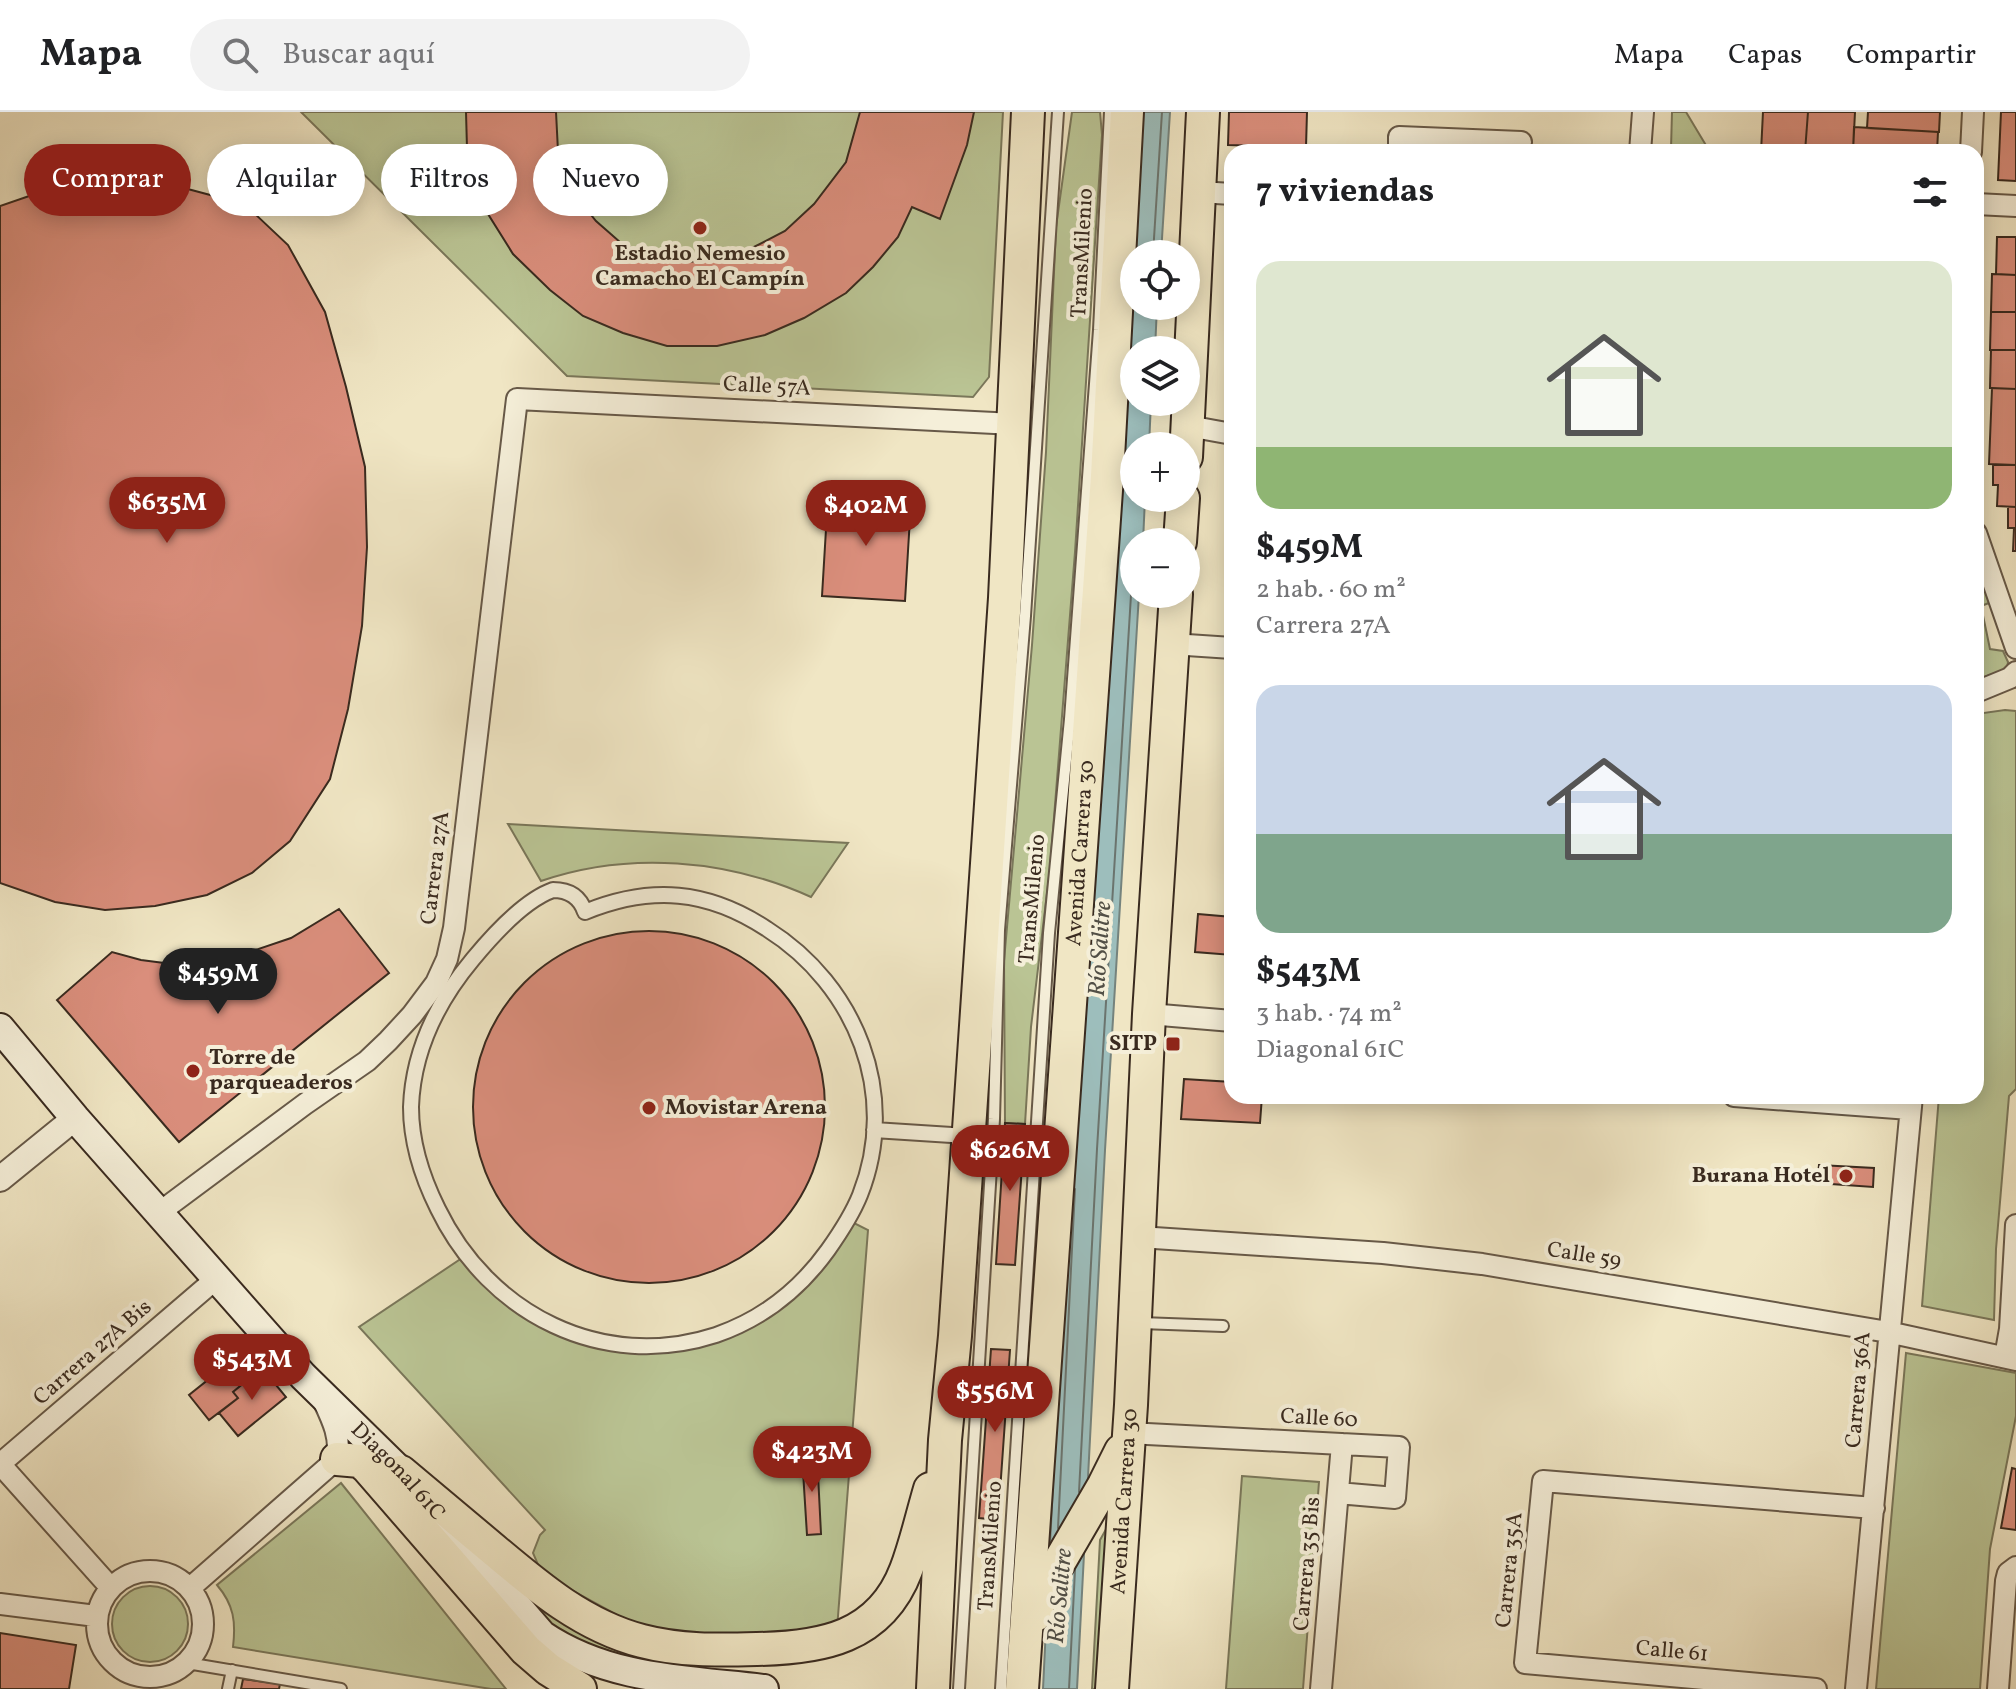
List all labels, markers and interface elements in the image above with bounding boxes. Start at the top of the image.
search box [190,19,750,91]
text: Mapa [40,29,142,82]
icon: search [218,33,262,77]
text: Buscar aquí [282,34,435,76]
text: Mapa [1614,36,1684,75]
text: Capas [1728,36,1802,75]
text: Compartir [1846,36,1976,75]
chip: Comprar [24,144,191,216]
chip: Alquilar [207,144,365,216]
chip: Filtros [381,144,517,216]
chip: Nuevo [533,144,668,216]
text: 7 viviendas [1256,169,1434,216]
icon: filters [1908,170,1952,214]
street label: TransMilenio [1064,187,1102,319]
marker: Estadio Nemesio Camacho El Campín [691,219,709,237]
place label: Estadio Nemesio Camacho El Campín [595,239,805,295]
map controls [1120,240,1200,608]
button: locate [1120,240,1200,320]
icon: home [1532,313,1676,457]
button: layers [1120,336,1200,416]
street label: Calle 57A [722,369,812,405]
button: + [1120,432,1200,512]
pin: $635M [111,477,223,545]
pin: $402M [810,480,922,548]
text: $635M [127,485,207,521]
text: $402M [824,488,908,524]
text: $459M [1256,525,1363,572]
button: − [1120,528,1200,608]
text: 2 hab. · 60 m² [1256,572,1406,608]
text: Carrera 27A [1256,608,1391,644]
icon: home [1532,737,1676,881]
street label: Avenida Carrera 30 [1059,759,1103,947]
street label: Carrera 27A [414,810,458,926]
street label: TransMilenio [1012,833,1054,965]
water label: Río Salitre [1081,900,1121,998]
pin: $459M [162,948,274,1016]
text: $543M [1256,949,1361,996]
text: $459M [177,956,259,992]
text: 3 hab. · 74 m² [1256,996,1402,1032]
place label: SITP [1109,1029,1157,1060]
text: Diagonal 61C [1256,1032,1405,1068]
marker: SITP [1164,1035,1182,1053]
place label: Torre de parqueaderos [209,1043,353,1099]
marker: Torre de parqueaderos [184,1062,202,1080]
place label: Movistar Arena [665,1093,827,1124]
marker: Movistar Arena [640,1099,658,1117]
pin: $626M [954,1125,1066,1193]
text: $626M [969,1133,1051,1169]
place label: Burana Hotel [1692,1161,1830,1192]
marker: Burana Hotel [1837,1167,1855,1185]
street label: Calle 59 [1545,1235,1623,1277]
street label: Carrera 27A Bis [27,1293,159,1413]
street label: Carrera 36A [1838,1331,1880,1449]
pin: $543M [196,1334,308,1402]
text: $543M [212,1342,292,1378]
pin: $556M [939,1366,1051,1434]
text: $556M [956,1374,1034,1410]
street label: Calle 60 [1279,1401,1359,1437]
street label: Avenida Carrera 30 [1103,1407,1146,1595]
street label: Diagonal 61C [343,1415,452,1528]
pin: $423M [756,1426,868,1494]
text: $423M [771,1434,853,1470]
street label: TransMilenio [971,1480,1011,1612]
street label: Carrera 35 Bis [1287,1496,1329,1632]
street label: Carrera 35A [1489,1511,1531,1629]
water label: Río Salitre [1040,1547,1082,1645]
street label: Calle 61 [1634,1633,1710,1671]

